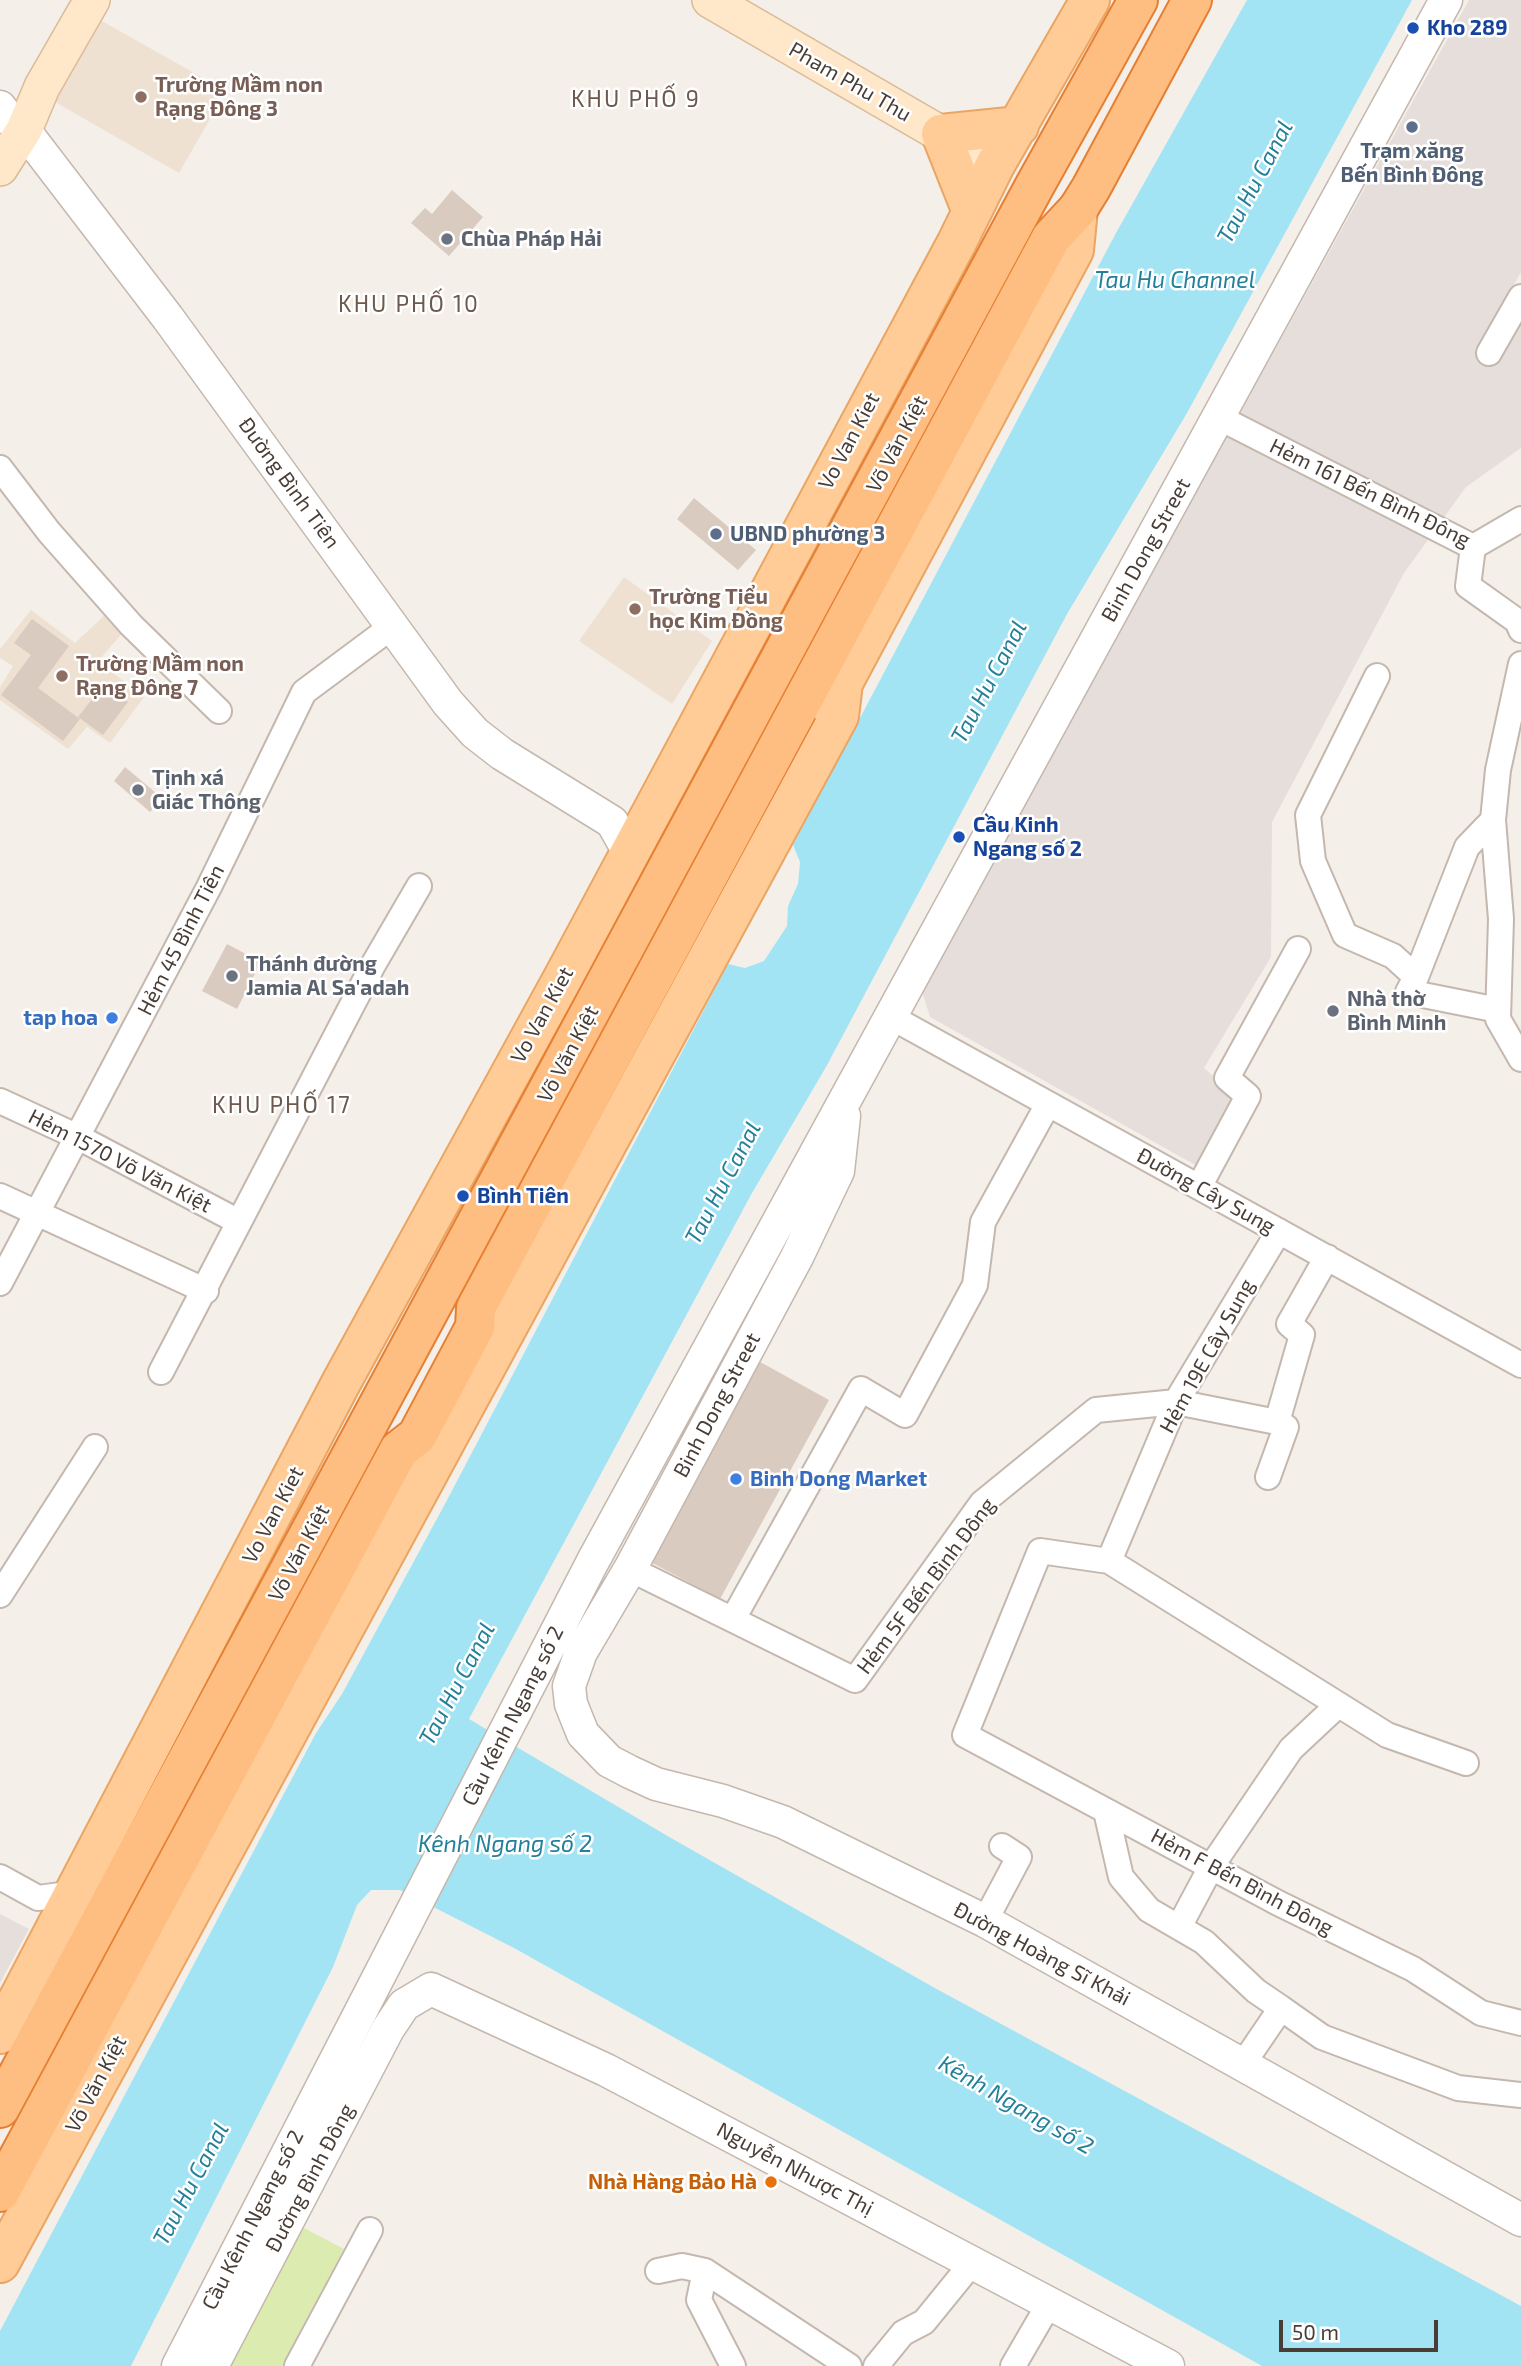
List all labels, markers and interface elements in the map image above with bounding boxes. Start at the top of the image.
place label: Kho 289 [1427,15,1508,41]
marker: Kho 289 [1405,20,1421,36]
street label: Pham Phu Thu [784,37,916,127]
place label: Trường Mầm non Rạng Đông 3 [155,72,323,122]
district label: KHU PHỐ 9 [572,85,700,113]
marker: Trường Mầm non Rạng Đông 3 [133,89,149,105]
water label: Tau Hu Canal [1211,116,1299,248]
marker: Trạm xăng Bến Bình Đông [1404,119,1420,135]
place label: Trạm xăng Bến Bình Đông [1340,138,1484,188]
place label: Chùa Pháp Hải [461,226,602,252]
marker: Chùa Pháp Hải [439,231,455,247]
water label: Tau Hu Channel [1095,266,1255,294]
district label: KHU PHỐ 10 [339,290,479,318]
street label: Vo Van Kiet [813,388,885,494]
street label: Võ Văn Kiệt [861,391,933,497]
street label: Đường Bình Tiên [233,413,345,553]
street label: Hẻm 161 Bến Bình Đông [1266,433,1474,553]
street label: Binh Dong Street [1096,474,1196,626]
place label: UBND phường 3 [730,521,885,547]
marker: UBND phường 3 [708,526,724,542]
place label: Trường Tiểu học Kim Đồng [649,584,783,634]
marker: Trường Tiểu học Kim Đồng [627,601,643,617]
water label: Tau Hu Canal [945,616,1033,748]
place label: Trường Mầm non Rạng Đông 7 [76,651,244,701]
marker: Trường Mầm non Rạng Đông 7 [54,668,70,684]
place label: Tịnh xá Giác Thông [152,765,261,815]
marker: Tịnh xá Giác Thông [130,782,146,798]
place label: Cầu Kinh Ngang số 2 [973,812,1082,862]
marker: Cầu Kinh Ngang số 2 [951,829,967,845]
street label: Hẻm 45 Bình Tiên [132,861,230,1019]
place label: Thánh đường Jamia Al Sa'adah [246,951,409,1001]
street label: Vo Van Kiet [505,962,579,1068]
marker: Thánh đường Jamia Al Sa'adah [224,968,240,984]
place label: Nhà thờ Bình Minh [1347,986,1446,1036]
street label: Võ Văn Kiệt [532,1001,604,1107]
marker: Nhà thờ Bình Minh [1325,1003,1341,1019]
place label: tap hoa [23,1005,98,1031]
marker: tap hoa [104,1010,120,1026]
district label: KHU PHỐ 17 [213,1091,351,1119]
street label: Hẻm 1570 Võ Văn Kiệt [24,1104,216,1218]
water label: Tau Hu Canal [679,1117,767,1249]
street label: Đường Cây Sung [1132,1143,1280,1239]
place label: Bình Tiên [477,1183,569,1209]
marker: Bình Tiên [455,1188,471,1204]
street label: Hẻm 19E Cây Sung [1154,1275,1260,1437]
street label: Binh Dong Street [668,1328,766,1482]
street label: Vo Van Kiet [237,1462,309,1568]
place label: Binh Dong Market [750,1466,927,1492]
marker: Binh Dong Market [728,1471,744,1487]
street label: Hẻm 5F Bến Bình Đông [852,1493,1000,1679]
street label: Võ Văn Kiệt [263,1500,335,1606]
water label: Tau Hu Canal [413,1618,501,1750]
street label: Cầu Kênh Ngang số 2 [457,1622,569,1810]
street label: Hẻm F Bến Bình Đông [1147,1823,1337,1941]
water label: Kênh Ngang số 2 [418,1830,592,1858]
street label: Đường Hoàng Sĩ Khải [949,1897,1135,2011]
street label: Võ Văn Kiệt [60,2031,132,2137]
water label: Kênh Ngang số 2 [934,2050,1098,2160]
street label: Đường Bình Đông [260,2099,360,2257]
street label: Nguyễn Nhược Thị [712,2117,878,2221]
water label: Tau Hu Canal [147,2118,235,2250]
street label: Cầu Kênh Ngang số 2 [197,2126,309,2314]
place label: Nhà Hàng Bảo Hà [588,2169,757,2195]
marker: Nhà Hàng Bảo Hà [763,2174,779,2190]
scale bar [1283,2306,1442,2350]
text: 50 m [1292,2319,1339,2344]

